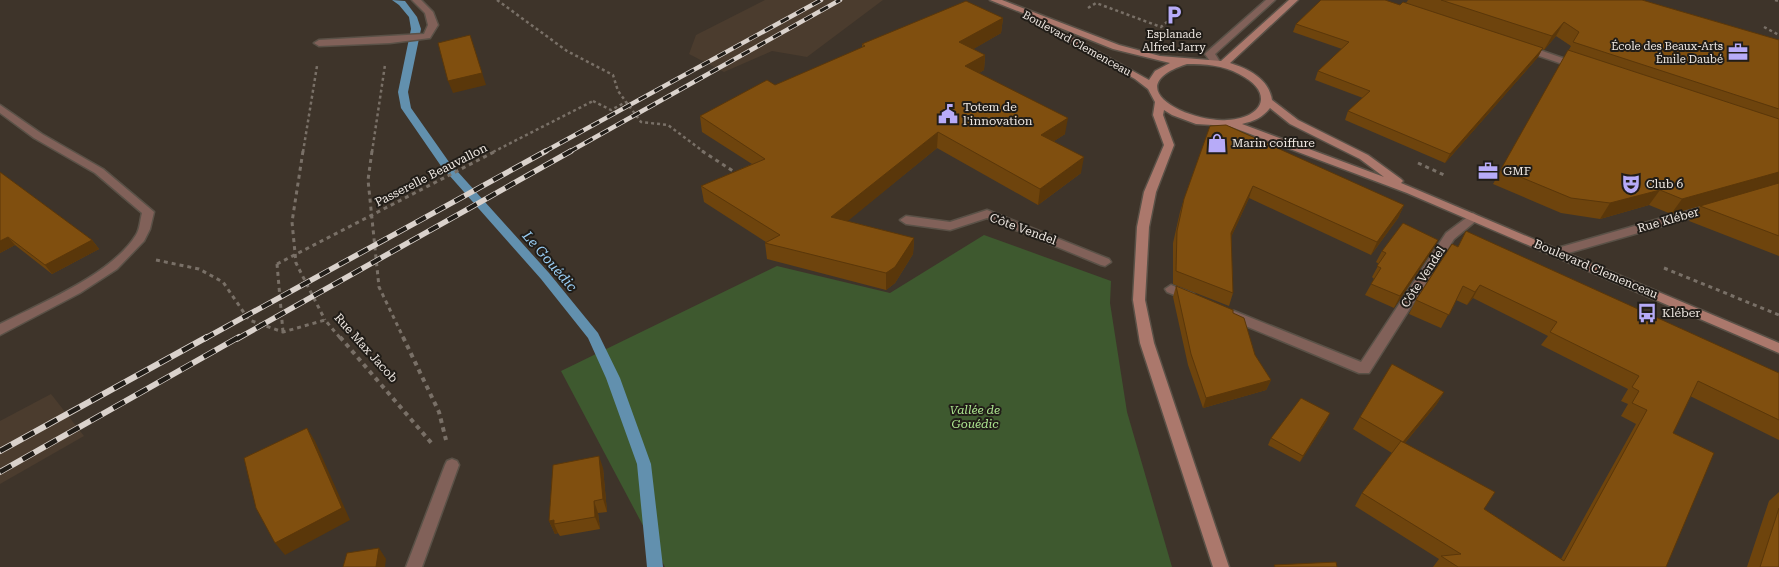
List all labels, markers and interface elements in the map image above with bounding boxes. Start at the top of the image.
parking icon: Esplanade Alfred Jarry [1163,4,1185,26]
street label: Boulevard Clemenceau [1020,8,1133,79]
place label: Esplanade Alfred Jarry [1142,28,1206,54]
place label: École des Beaux-Arts Émile Daubé [1611,39,1723,66]
office icon: École des Beaux-Arts Émile Daubé [1727,41,1749,63]
place label: Totem de l'innovation [963,100,1033,128]
public building icon: Totem de l'innovation [937,103,959,125]
shop icon: Marin coiffure [1206,132,1228,154]
place label: Marin coiffure [1232,136,1315,150]
street label: Passerelle Beauvallon [372,140,490,209]
office icon: GMF [1477,160,1499,182]
place label: GMF [1503,164,1531,178]
theatre icon: Club 6 [1620,173,1642,195]
place label: Club 6 [1646,177,1684,191]
street label: Rue Kléber [1636,205,1700,235]
street label: Côte Vendel [988,210,1059,248]
water label: Le Gouédic [519,227,581,295]
street label: Boulevard Clemenceau [1532,237,1661,302]
street label: Côte Vendel [1398,244,1448,310]
bus stop icon: Kléber [1636,302,1658,324]
place label: Kléber [1662,306,1700,320]
street label: Rue Max Jacob [331,311,401,386]
park label: Vallée de Gouédic [950,403,1000,431]

